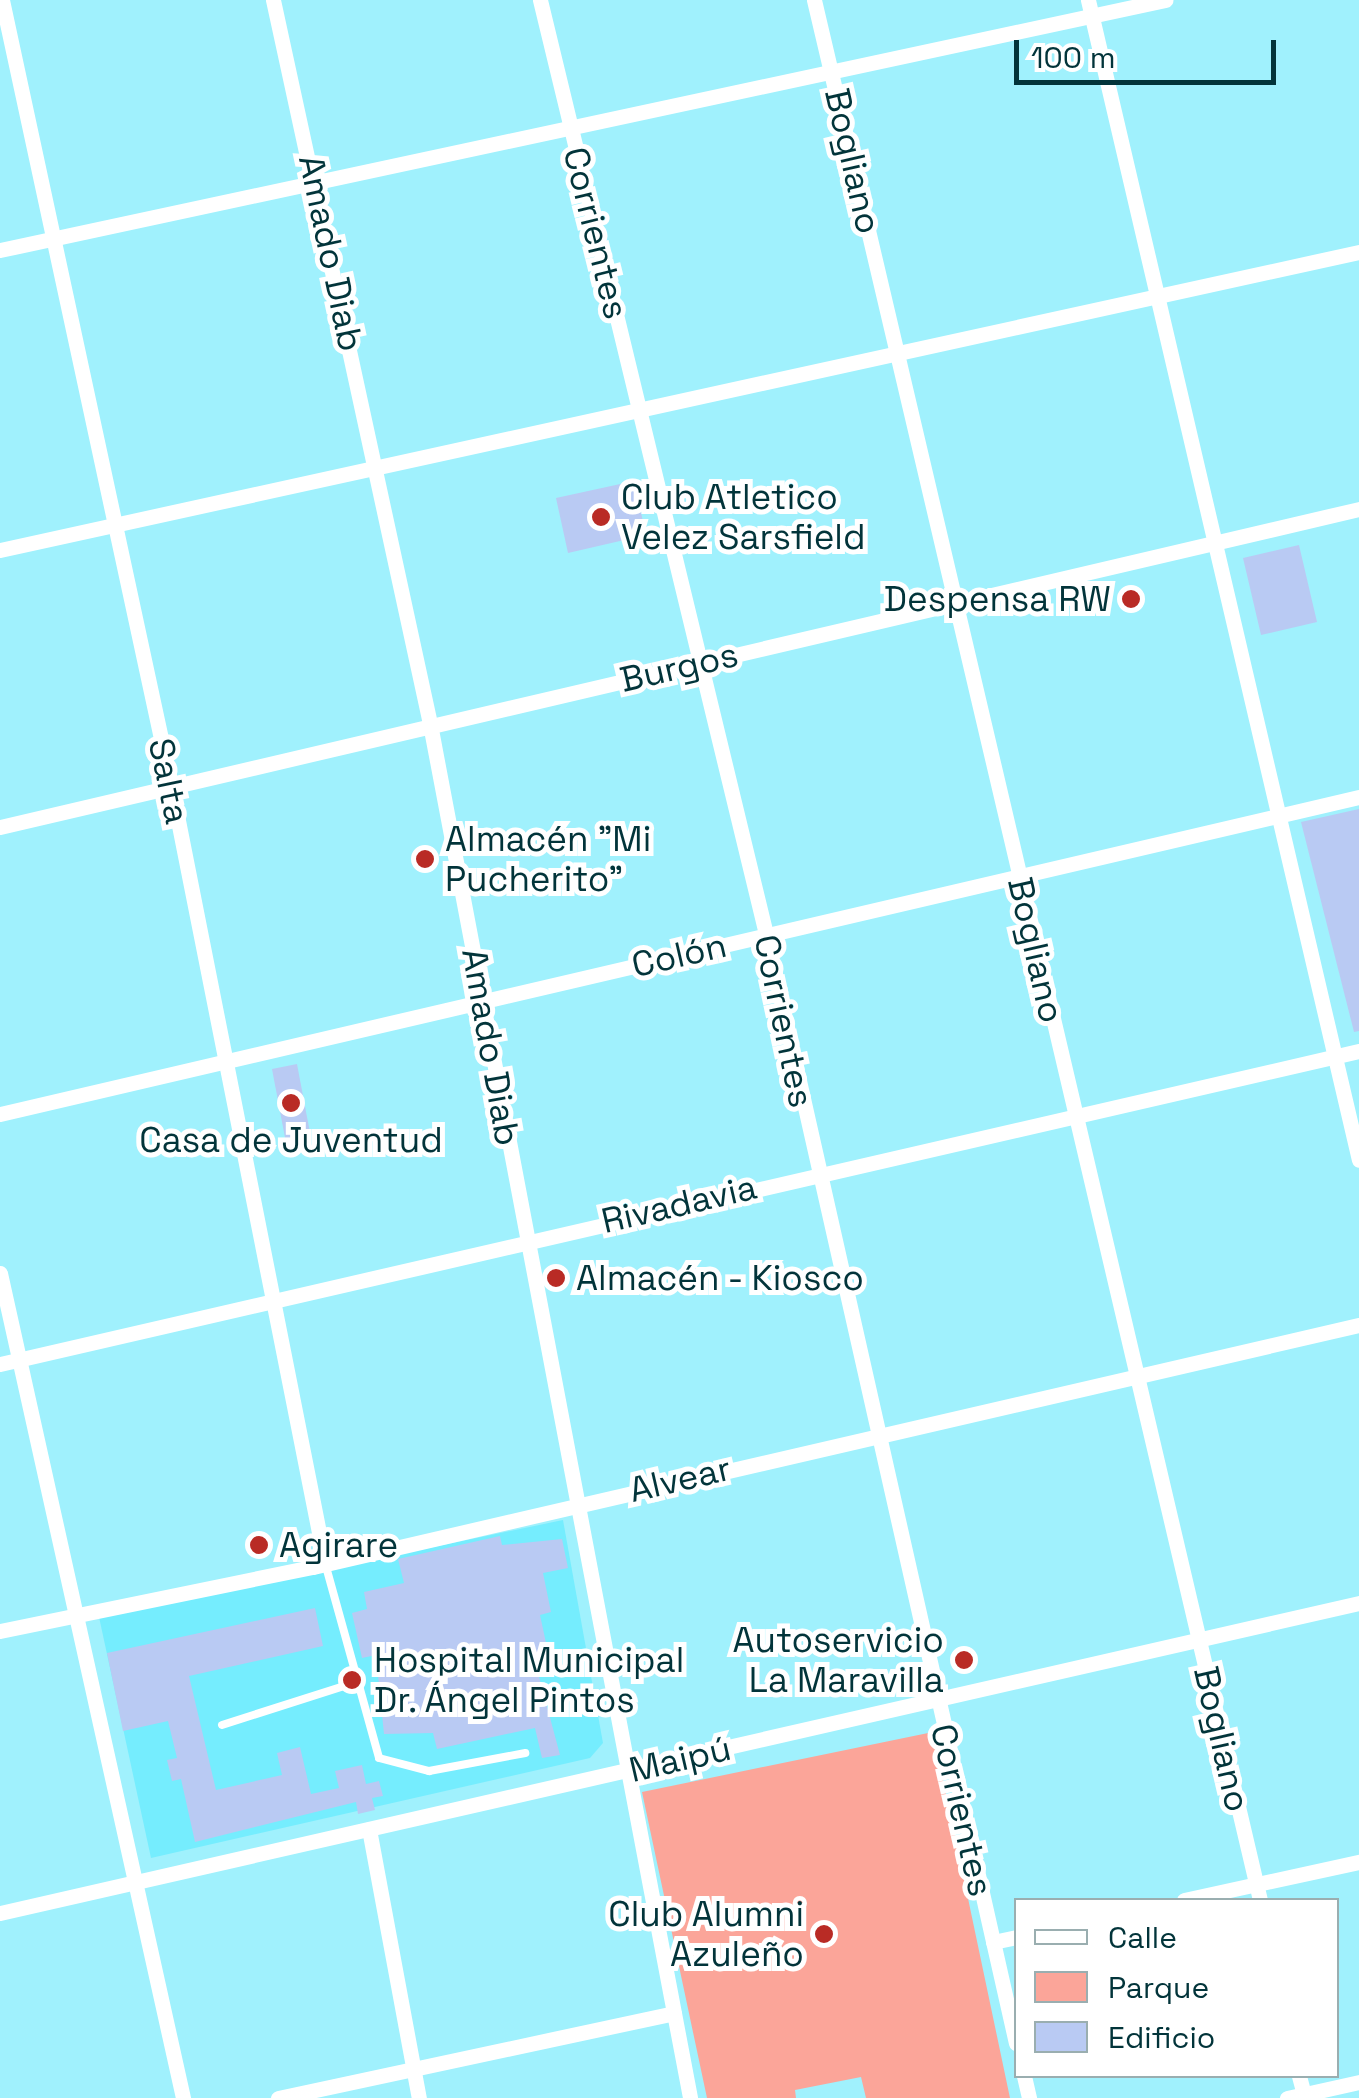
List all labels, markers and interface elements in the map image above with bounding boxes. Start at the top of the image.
scale bar [1019,20,1282,82]
text: 100 m [1031,38,1116,77]
street label: Bogliano [816,84,890,238]
street label: Corrientes [554,143,638,323]
street label: Amado Diab [290,151,372,355]
place label: Club Atletico Velez Sarsfield [621,476,865,558]
marker: Club Atletico Velez Sarsfield [590,506,612,528]
place label: Despensa RW [884,578,1111,620]
marker: Despensa RW [1120,588,1142,610]
street label: Burgos [616,633,742,701]
street label: Salta [139,734,199,828]
place label: Almacén "Mi Pucherito" [445,818,651,900]
marker: Almacén "Mi Pucherito" [414,848,436,870]
street label: Bogliano [999,873,1073,1027]
street label: Colón [628,924,730,986]
street label: Corrientes [745,931,823,1111]
street label: Amado Diab [453,945,529,1149]
marker: Casa de Juventud [280,1092,302,1114]
place label: Casa de Juventud [139,1119,443,1161]
street label: Rivadavia [597,1166,761,1242]
place label: Almacén - Kiosco [576,1257,866,1299]
marker: Almacén - Kiosco [545,1267,567,1289]
street label: Alvear [625,1447,735,1511]
place label: Agirare [279,1524,398,1566]
marker: Agirare [248,1534,270,1556]
place label: Autoservicio La Maravilla [732,1619,944,1701]
place label: Hospital Municipal Dr. Ángel Pintos [374,1639,684,1721]
marker: Autoservicio La Maravilla [953,1649,975,1671]
street label: Bogliano [1185,1662,1259,1816]
marker: Hospital Municipal Dr. Ángel Pintos [339,1667,365,1693]
street label: Corrientes [922,1720,1002,1900]
street label: Maipú [625,1727,735,1791]
place label: Club Alumni Azuleño [608,1893,804,1975]
legend [1014,1898,1339,2078]
text: Calle [1108,1918,1177,1957]
marker: Club Alumni Azuleño [813,1923,835,1945]
text: Parque [1108,1968,1209,2007]
text: Edificio [1108,2018,1215,2057]

